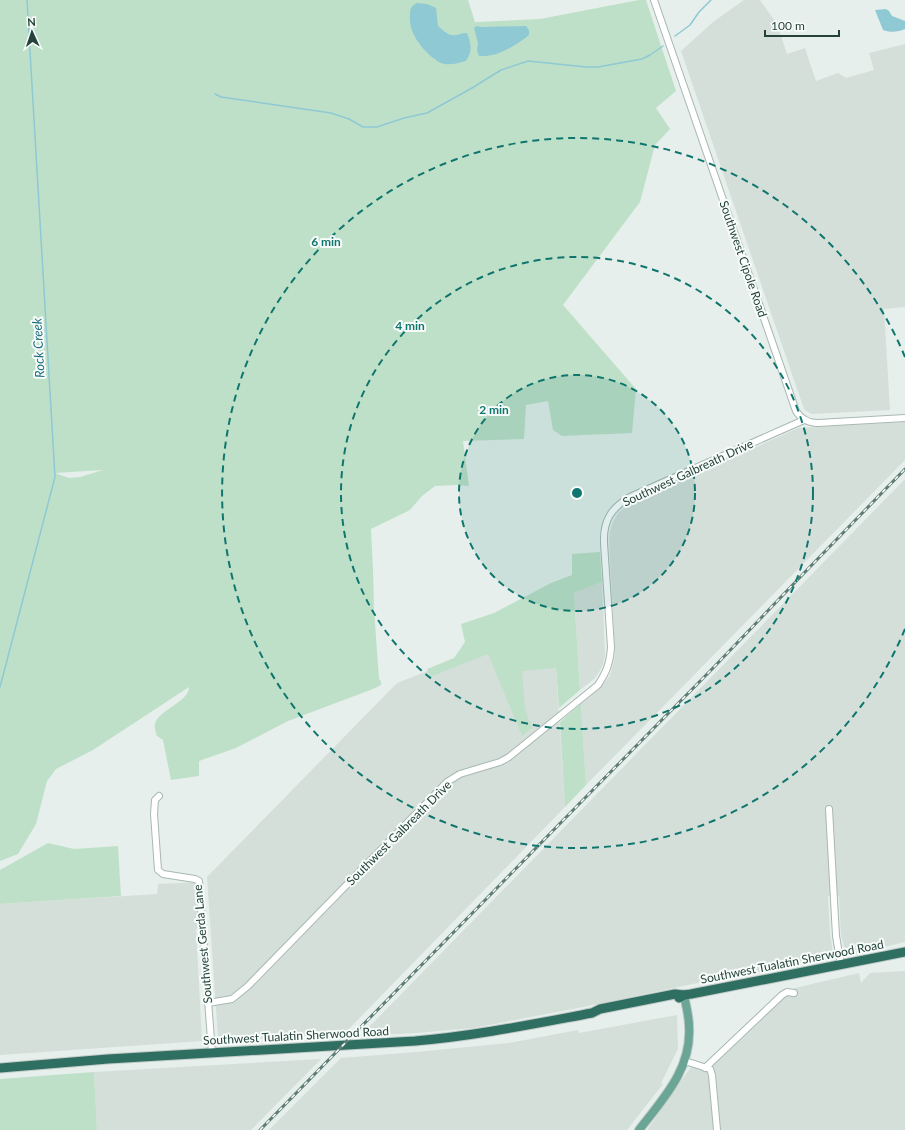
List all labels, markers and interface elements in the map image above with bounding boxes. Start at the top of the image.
north arrow [12,12,52,52]
scale bar [765,12,839,38]
text: N [27,15,36,28]
text: 100 m [771,18,805,33]
street label: Southwest Cipole Road [716,198,771,319]
text: 6 min [311,234,341,249]
water label: Rock Creek [28,317,48,378]
text: 4 min [395,318,425,333]
text: 2 min [479,402,509,417]
street label: Southwest Galbreath Drive [620,436,756,509]
centre of rings [570,486,584,500]
street label: Southwest Galbreath Drive [343,777,454,888]
street label: Southwest Gerda Lane [190,884,215,1004]
street label: Southwest Tualatin Sherwood Road [699,936,885,987]
street label: Southwest Tualatin Sherwood Road [203,1023,389,1048]

